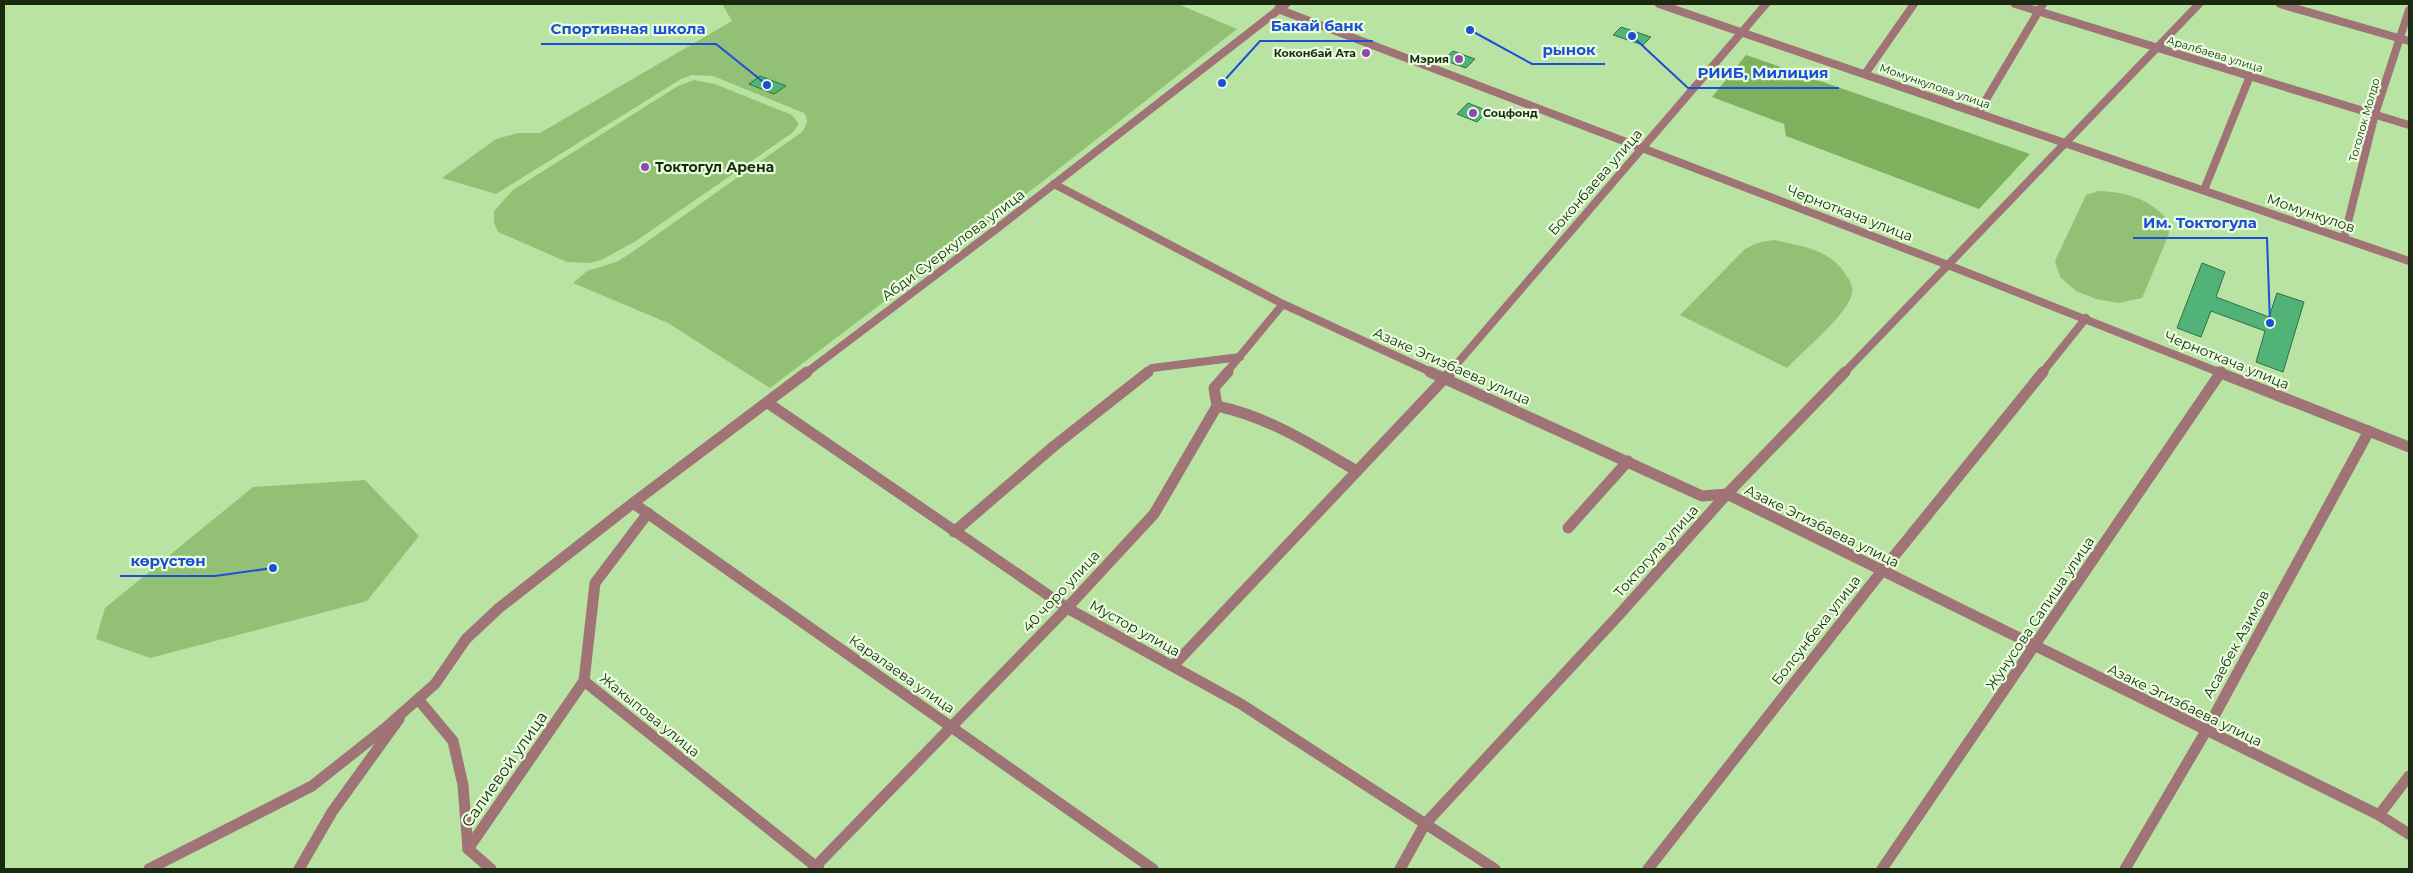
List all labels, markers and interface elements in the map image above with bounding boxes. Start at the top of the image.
callout: Бакай банк [1260,11,1373,41]
callout: Спортивная школа [541,14,716,44]
text: Бакай банк [1271,16,1364,35]
text: Спортивная школа [551,19,705,38]
street label: Аралбаева улица [2165,33,2265,75]
callout: рынок [1532,34,1605,64]
text: рынок [1542,40,1596,59]
place label: Коконбай Ата [1274,46,1356,60]
marker: Коконбай Ата [1360,47,1372,59]
place label: Мэрия [1410,52,1449,66]
marker: Мэрия [1453,53,1465,65]
callout: РИИБ, Милиция [1688,58,1839,88]
street label: Момункулова улица [1878,60,1992,112]
text: РИИБ, Милиция [1698,63,1828,82]
street label: Тоголок Молдо [2345,76,2383,164]
place label: Соцфонд [1483,106,1538,120]
marker: Соцфонд [1467,107,1479,119]
street label: Боконбаева улица [1544,125,1646,239]
place label: Токтогул Арена [655,158,774,176]
marker: Токтогул Арена [639,161,651,173]
street label: Черноткача улица [1785,181,1915,245]
street label: Абди Суеркулова улица [878,185,1028,305]
street label: Момункулов [2264,189,2358,237]
callout: Им. Токтогула [2133,208,2267,238]
text: Им. Токтогула [2143,213,2257,232]
street label: Азаке Эгизбаева улица [1371,323,1533,409]
street label: Черноткача улица [2162,327,2292,393]
street label: Азаке Эгизбаева улица [1742,481,1902,571]
street label: Токтогула улица [1610,501,1702,601]
street label: Жунусова Сапиша улица [1982,533,2098,693]
callout: көрүстөн [120,546,215,576]
street label: 40 чоро улица [1018,546,1104,636]
text: көрүстөн [130,551,206,570]
street label: Болсунбека улица [1768,572,1864,688]
street label: Асаебек Азимов [2199,587,2273,701]
street label: Мустор улица [1086,596,1184,660]
street label: Каралаева улица [846,631,958,717]
street label: Азаке Эгизбаева улица [2105,660,2265,750]
street label: Жакыпова улица [596,669,704,761]
street label: Салиевой улица [457,708,551,831]

